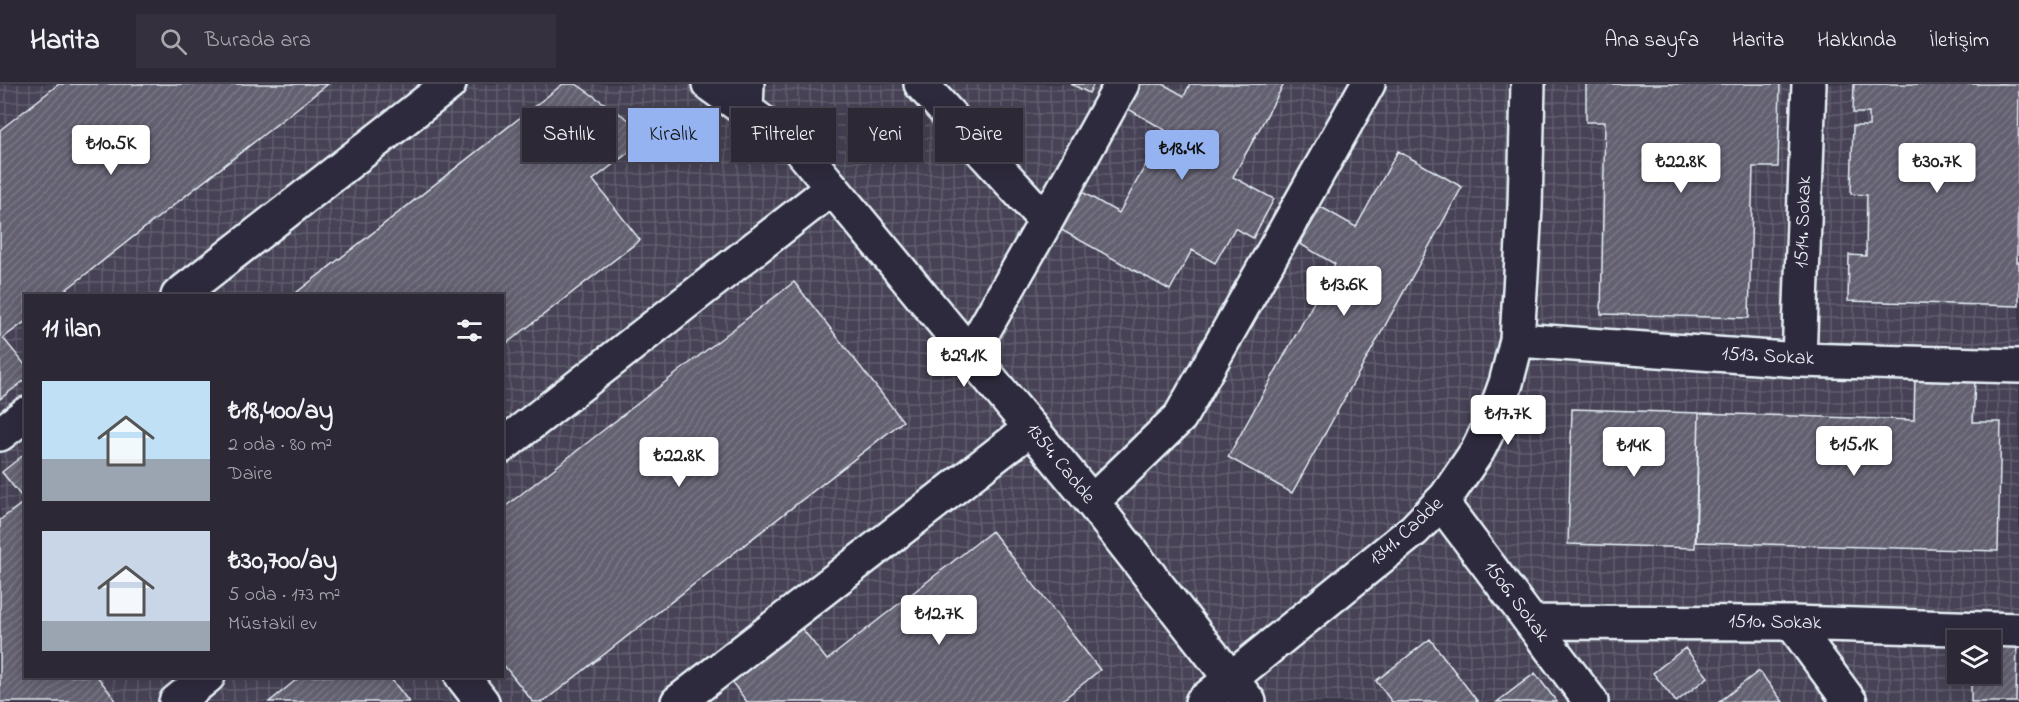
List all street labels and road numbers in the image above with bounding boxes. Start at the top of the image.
street label: 1514. Sokak [1788,175,1820,269]
street label: 1513. Sokak [1721,340,1815,374]
street label: 1354. Cadde [1018,417,1102,511]
street label: 1341. Cadde [1363,491,1451,573]
street label: 1506. Sokak [1476,555,1556,649]
street label: 1510. Sokak [1728,608,1822,638]

